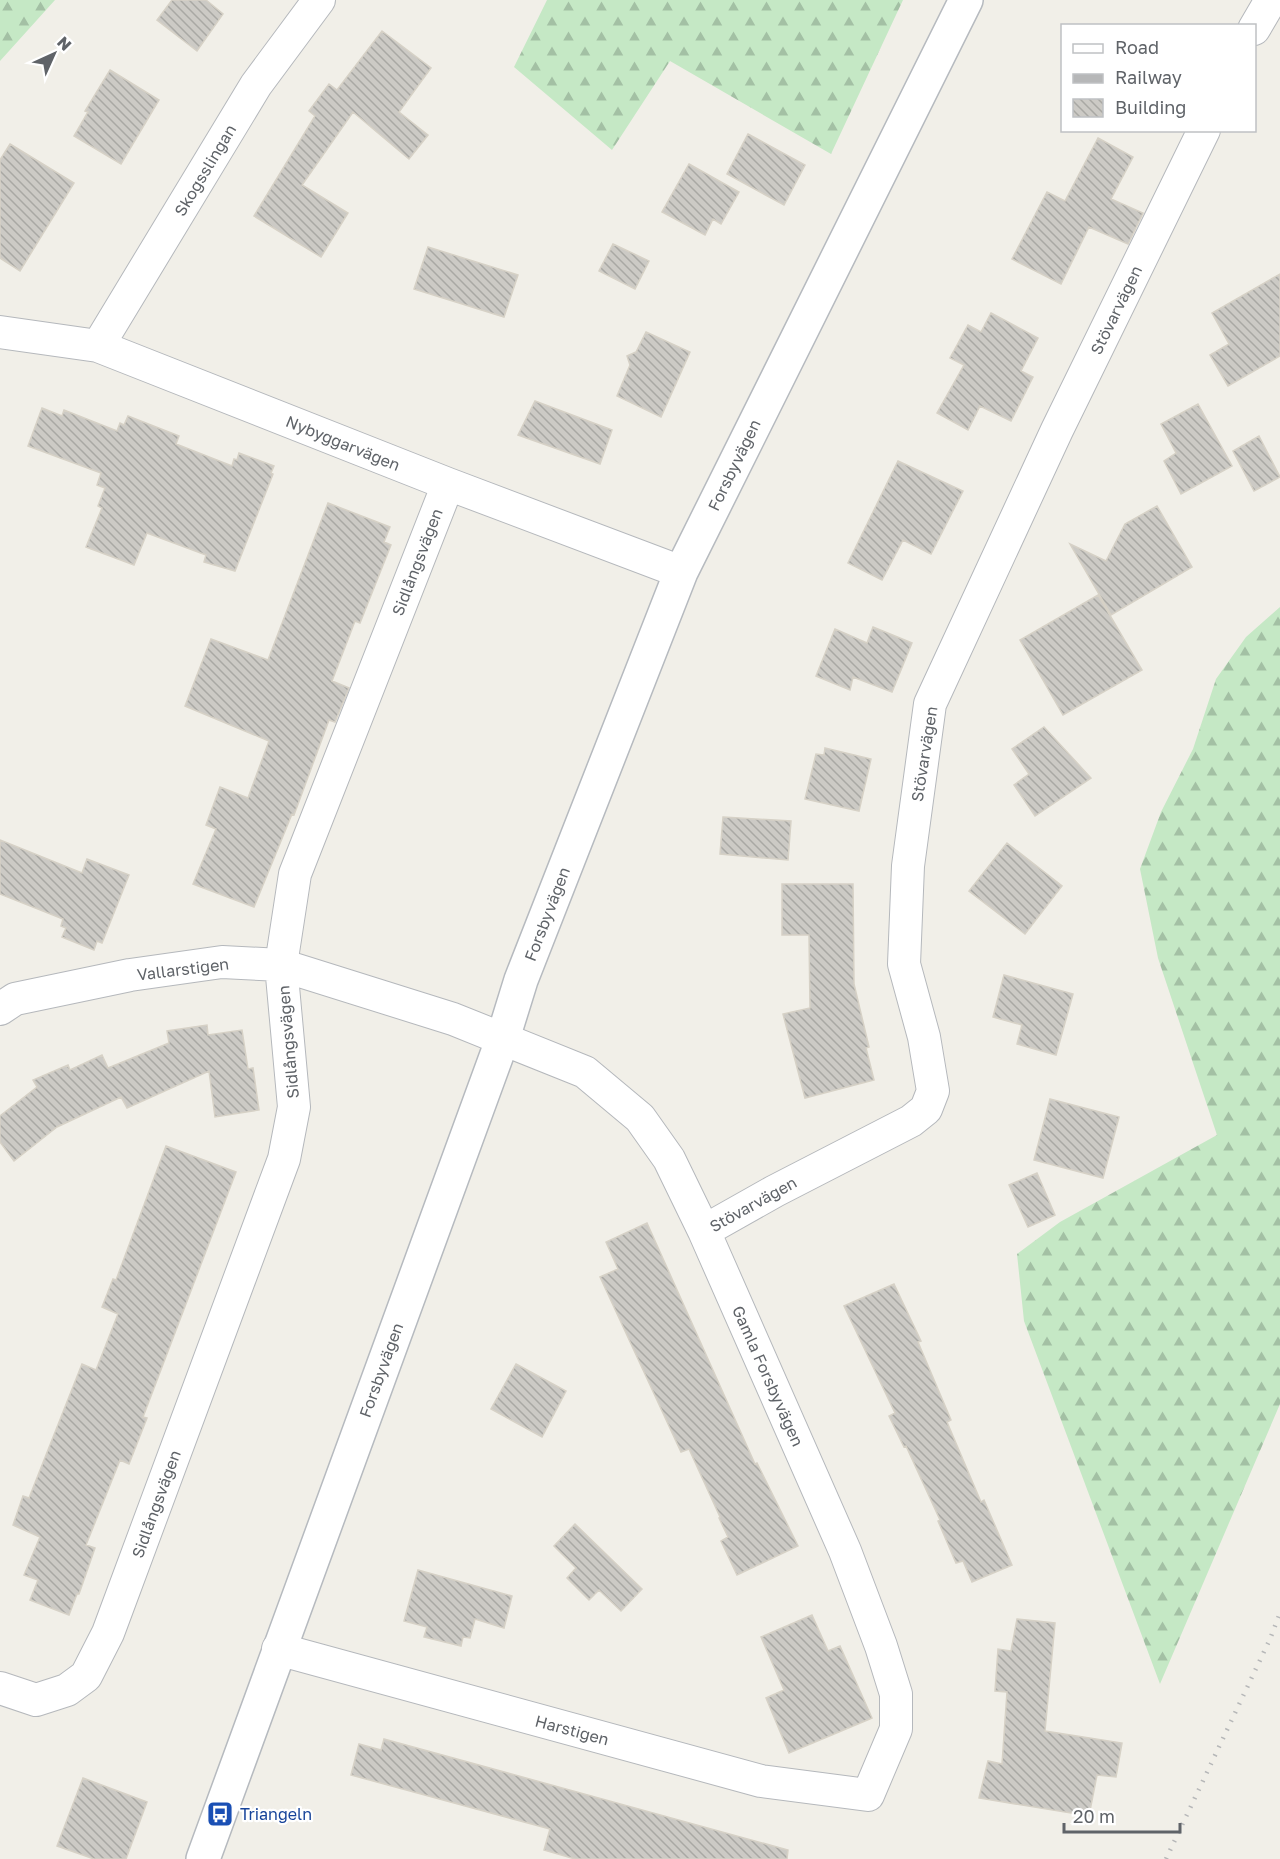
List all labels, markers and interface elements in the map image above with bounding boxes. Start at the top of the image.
north arrow [24,24,84,84]
legend [1061,24,1256,132]
text: N [53,32,76,55]
text: Road [1115,36,1159,58]
text: Railway [1115,66,1182,88]
text: Building [1115,96,1186,118]
street label: Skogsslingan [170,121,240,219]
street label: Stövarvägen [1086,262,1146,358]
street label: Nybyggarvägen [283,411,403,475]
street label: Forsbyvägen [703,416,765,514]
street label: Sidlångsvägen [387,506,447,618]
street label: Stövarvägen [907,705,941,803]
street label: Forsbyvägen [520,864,574,964]
street label: Vallarstigen [136,953,230,985]
street label: Sidlångsvägen [273,985,303,1099]
street label: Stövarvägen [706,1172,800,1236]
street label: Gamla Forsbyvägen [728,1303,808,1449]
street label: Forsbyvägen [355,1320,407,1420]
street label: Sidlångsvägen [127,1447,185,1561]
street label: Harstigen [533,1711,611,1749]
scale bar [1064,1796,1180,1834]
bus stop icon: Triangeln [205,1799,235,1829]
place label: Triangeln [240,1804,312,1824]
text: 20 m [1073,1805,1115,1827]

